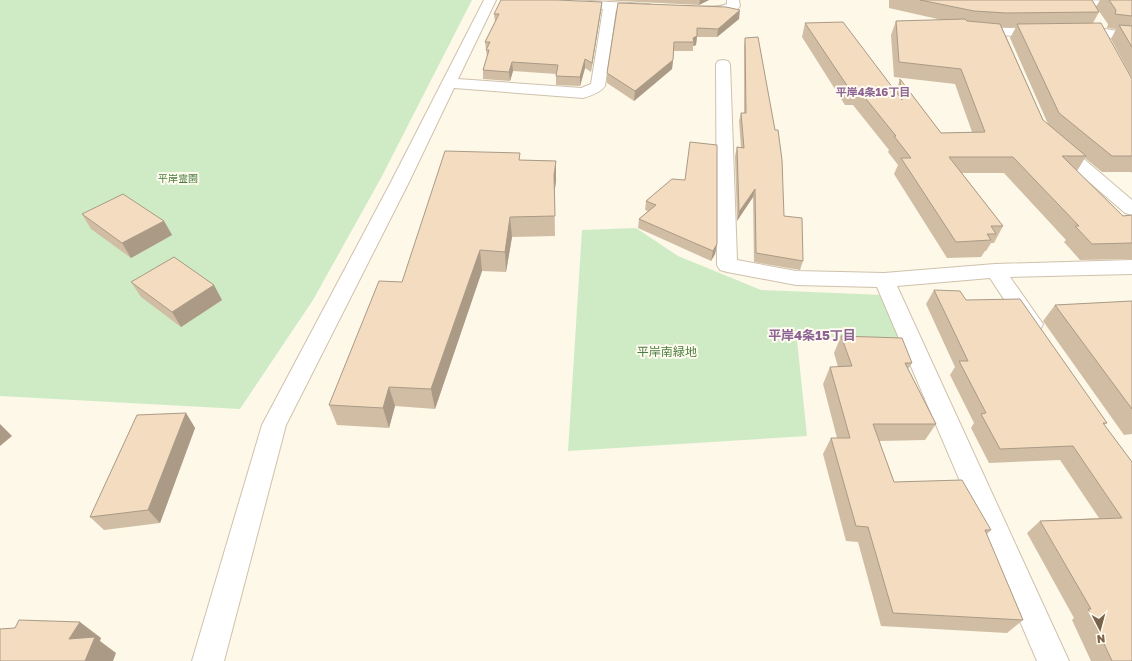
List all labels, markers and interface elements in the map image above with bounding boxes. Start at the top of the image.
district label: 平岸4条16丁目 [836,85,910,98]
park label: 平岸霊園 [158,172,198,184]
district label: 平岸4条15丁目 [768,327,856,343]
park label: 平岸南緑地 [637,344,697,359]
north arrow [1080,609,1120,649]
text: N [1096,633,1106,646]

